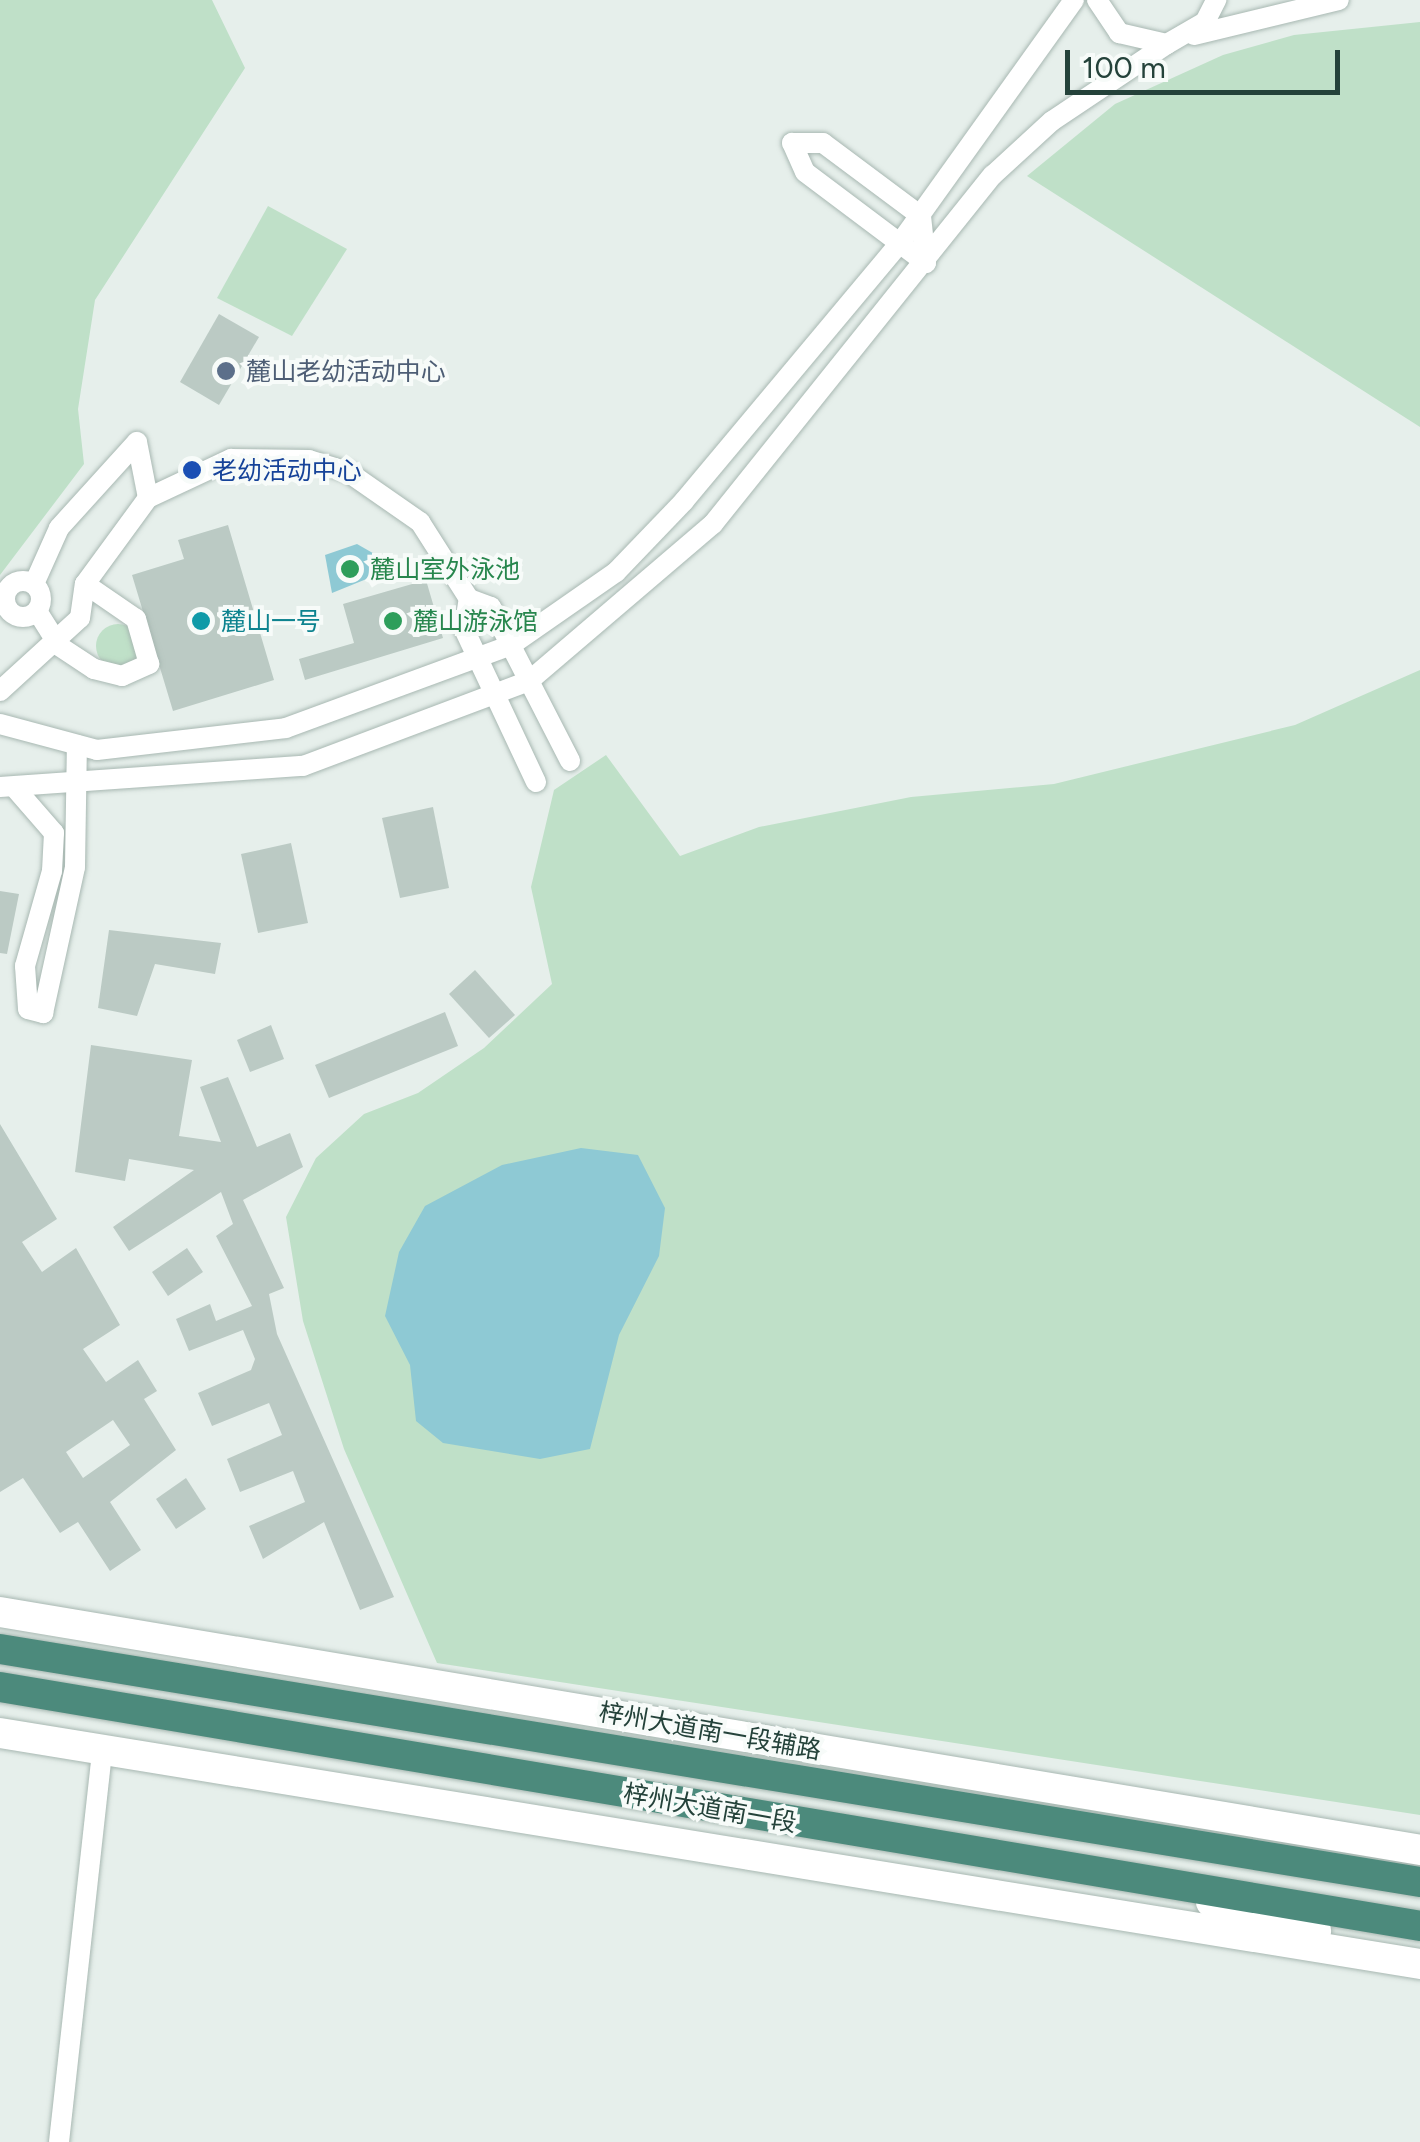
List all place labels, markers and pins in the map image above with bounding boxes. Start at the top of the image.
place label: 麓山老幼活动中心 [246,356,446,386]
marker: 麓山老幼活动中心 [215,360,237,382]
place label: 老幼活动中心 [212,455,362,485]
marker: 老幼活动中心 [181,459,203,481]
place label: 麓山室外泳池 [370,554,520,584]
marker: 麓山室外泳池 [339,558,361,580]
place label: 麓山一号 [221,606,321,636]
place label: 麓山游泳馆 [413,606,538,636]
marker: 麓山一号 [190,610,212,632]
marker: 麓山游泳馆 [382,610,404,632]

